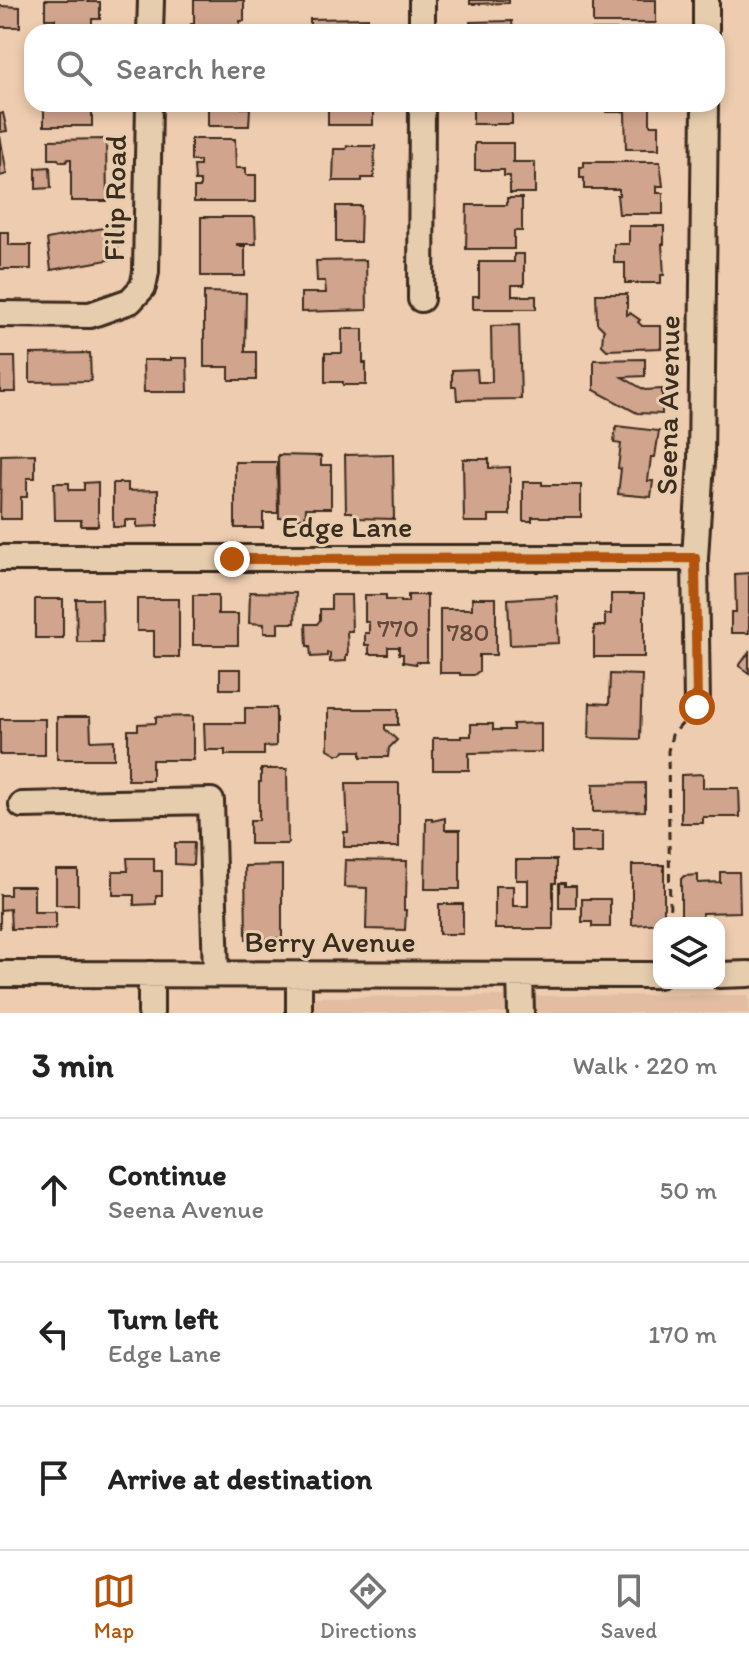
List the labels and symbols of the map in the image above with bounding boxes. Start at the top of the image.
street label: Filip Road [95,134,134,262]
street label: Seena Avenue [647,315,688,495]
street label: Edge Lane [282,508,412,545]
route end [214,541,250,577]
house number: 770 [377,612,419,644]
house number: 780 [446,616,490,648]
route start [679,689,715,725]
street label: Berry Avenue [244,923,416,960]

